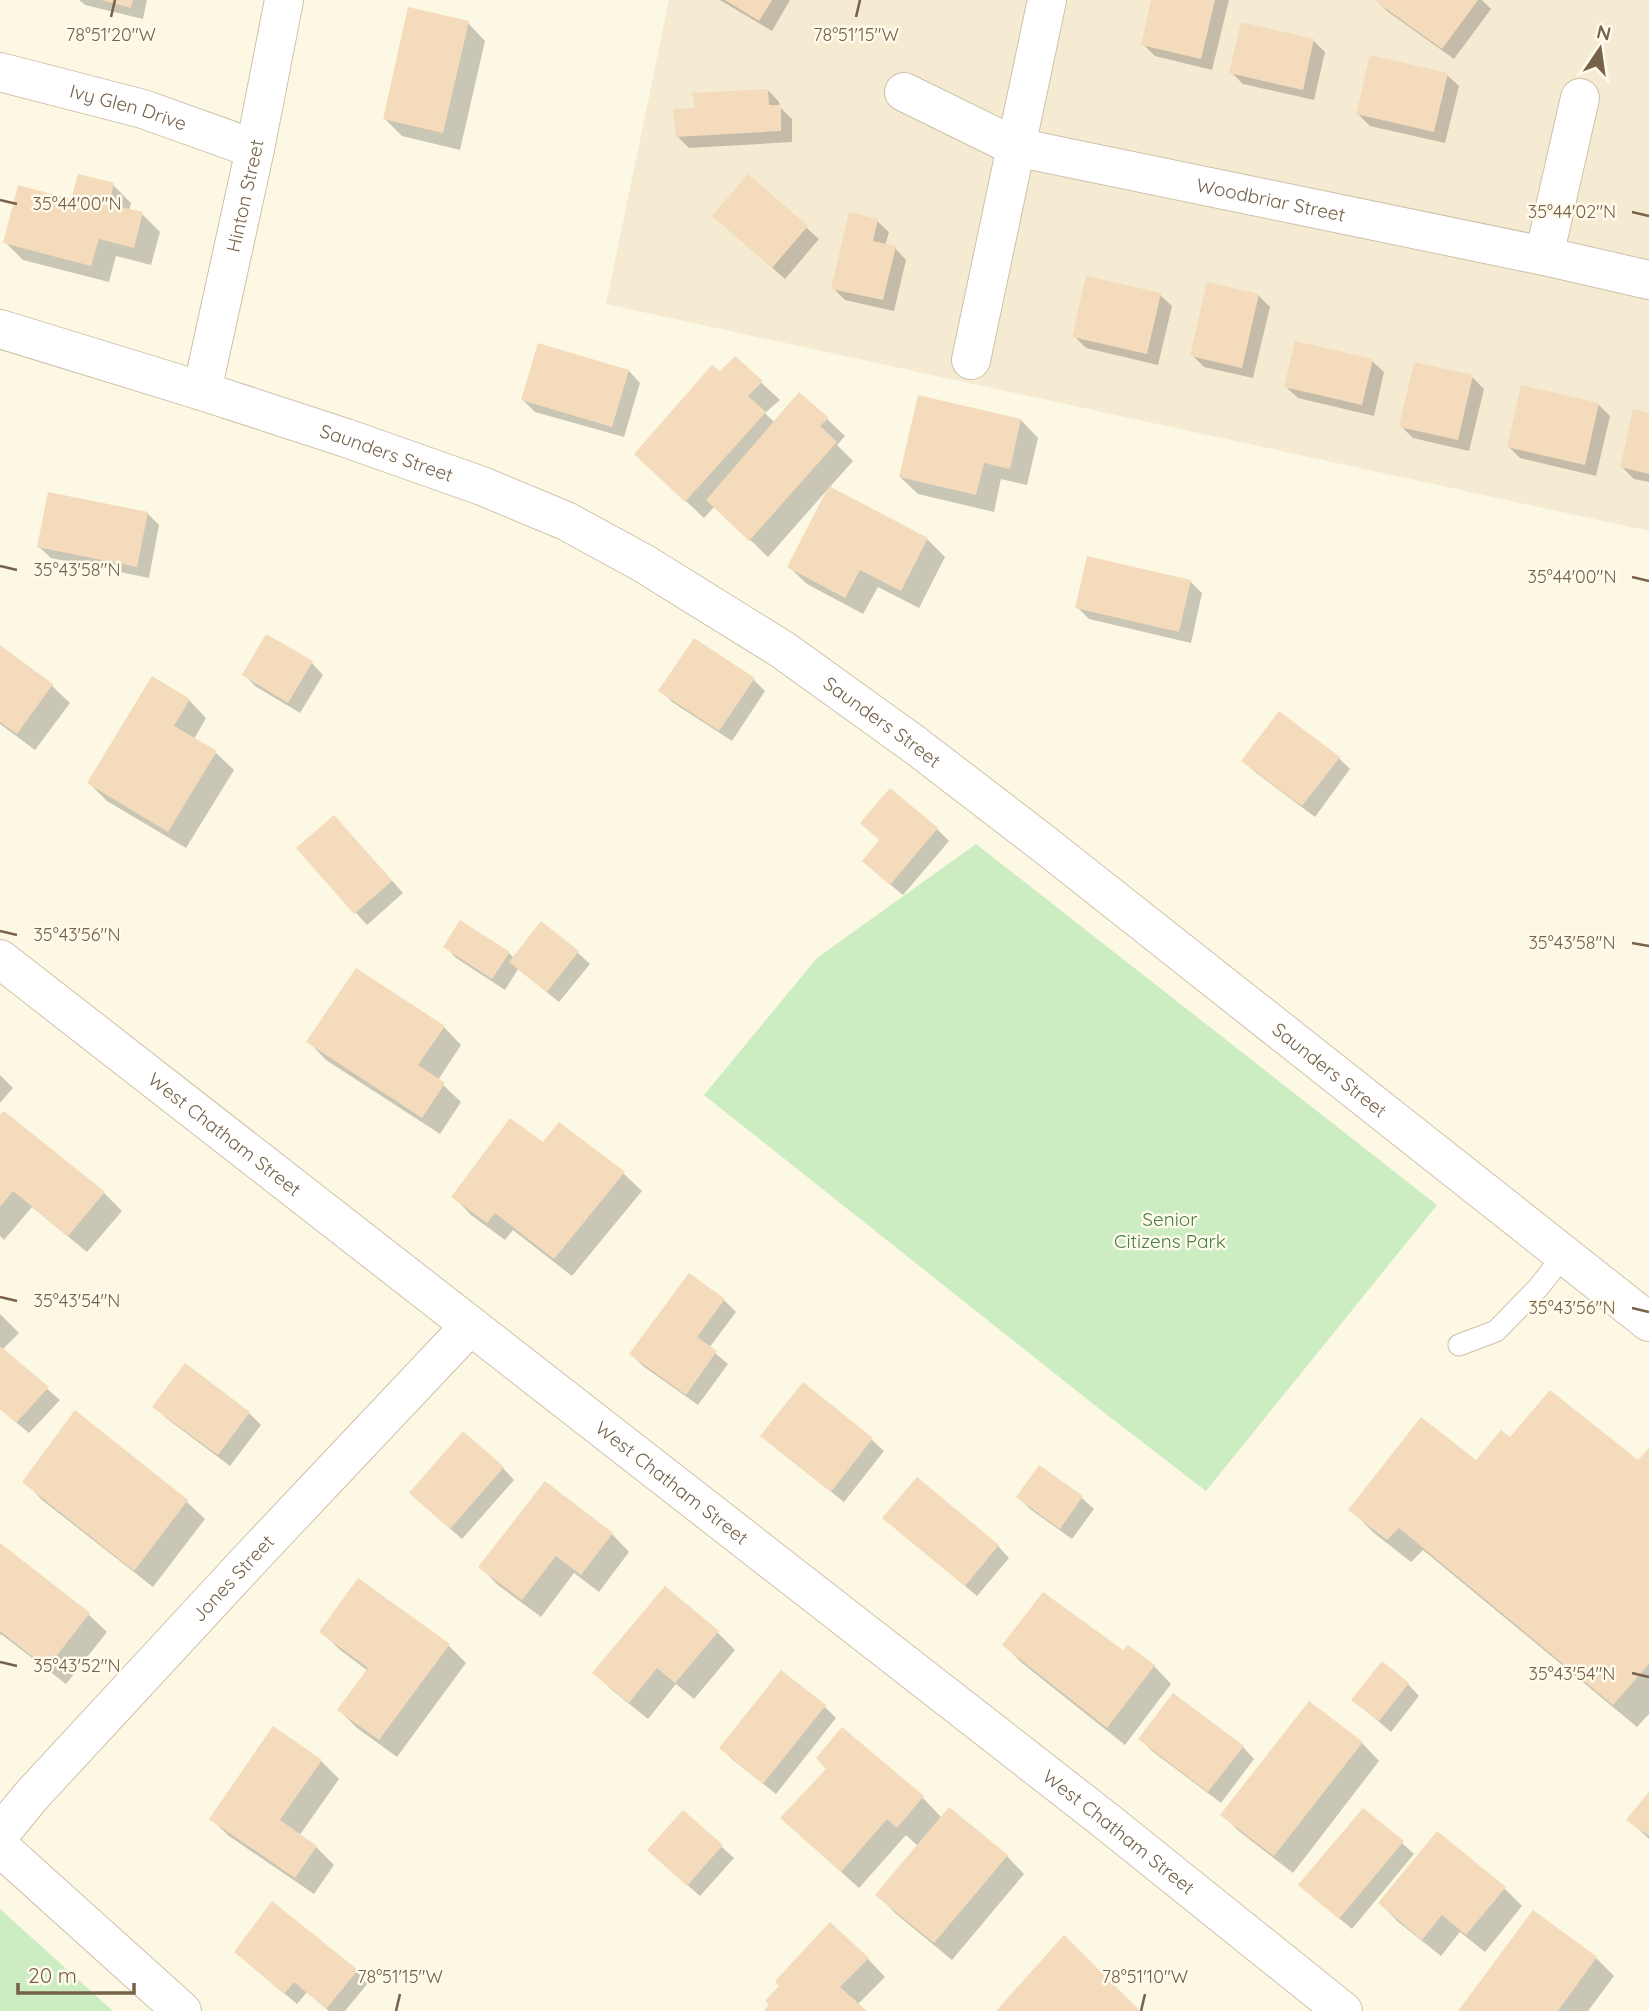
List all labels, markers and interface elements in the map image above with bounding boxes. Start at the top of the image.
north arrow [1565,14,1635,84]
text: N [1594,19,1613,46]
text: 78°51'20"W [66,23,156,46]
text: 78°51'15"W [813,23,899,46]
street label: Ivy Glen Drive [67,79,190,136]
street label: Hinton Street [221,137,269,254]
street label: Woodbriar Street [1194,173,1347,227]
text: 35°44'00"N [32,192,122,215]
text: 35°44'02"N [1528,200,1616,223]
street label: Saunders Street [317,418,457,487]
text: 35°43'58"N [33,558,121,581]
text: 35°44'00"N [1527,565,1617,588]
street label: Saunders Street [819,671,946,773]
text: 35°43'56"N [33,923,121,946]
text: 35°43'58"N [1528,931,1616,954]
street label: Saunders Street [1268,1017,1392,1122]
street label: West Chatham Street [144,1067,306,1201]
park label: Senior Citizens Park [1114,1207,1226,1253]
text: 35°43'54"N [34,1289,120,1312]
text: 35°43'56"N [1528,1296,1616,1319]
street label: West Chatham Street [591,1416,753,1550]
street label: Jones Street [186,1529,279,1627]
text: 35°43'52"N [33,1654,121,1677]
text: 35°43'54"N [1529,1662,1615,1685]
street label: West Chatham Street [1038,1764,1200,1899]
scale bar [18,1952,133,1996]
text: 20 m [28,1962,77,1988]
text: 78°51'15"W [357,1965,443,1988]
text: 78°51'10"W [1102,1965,1188,1988]

